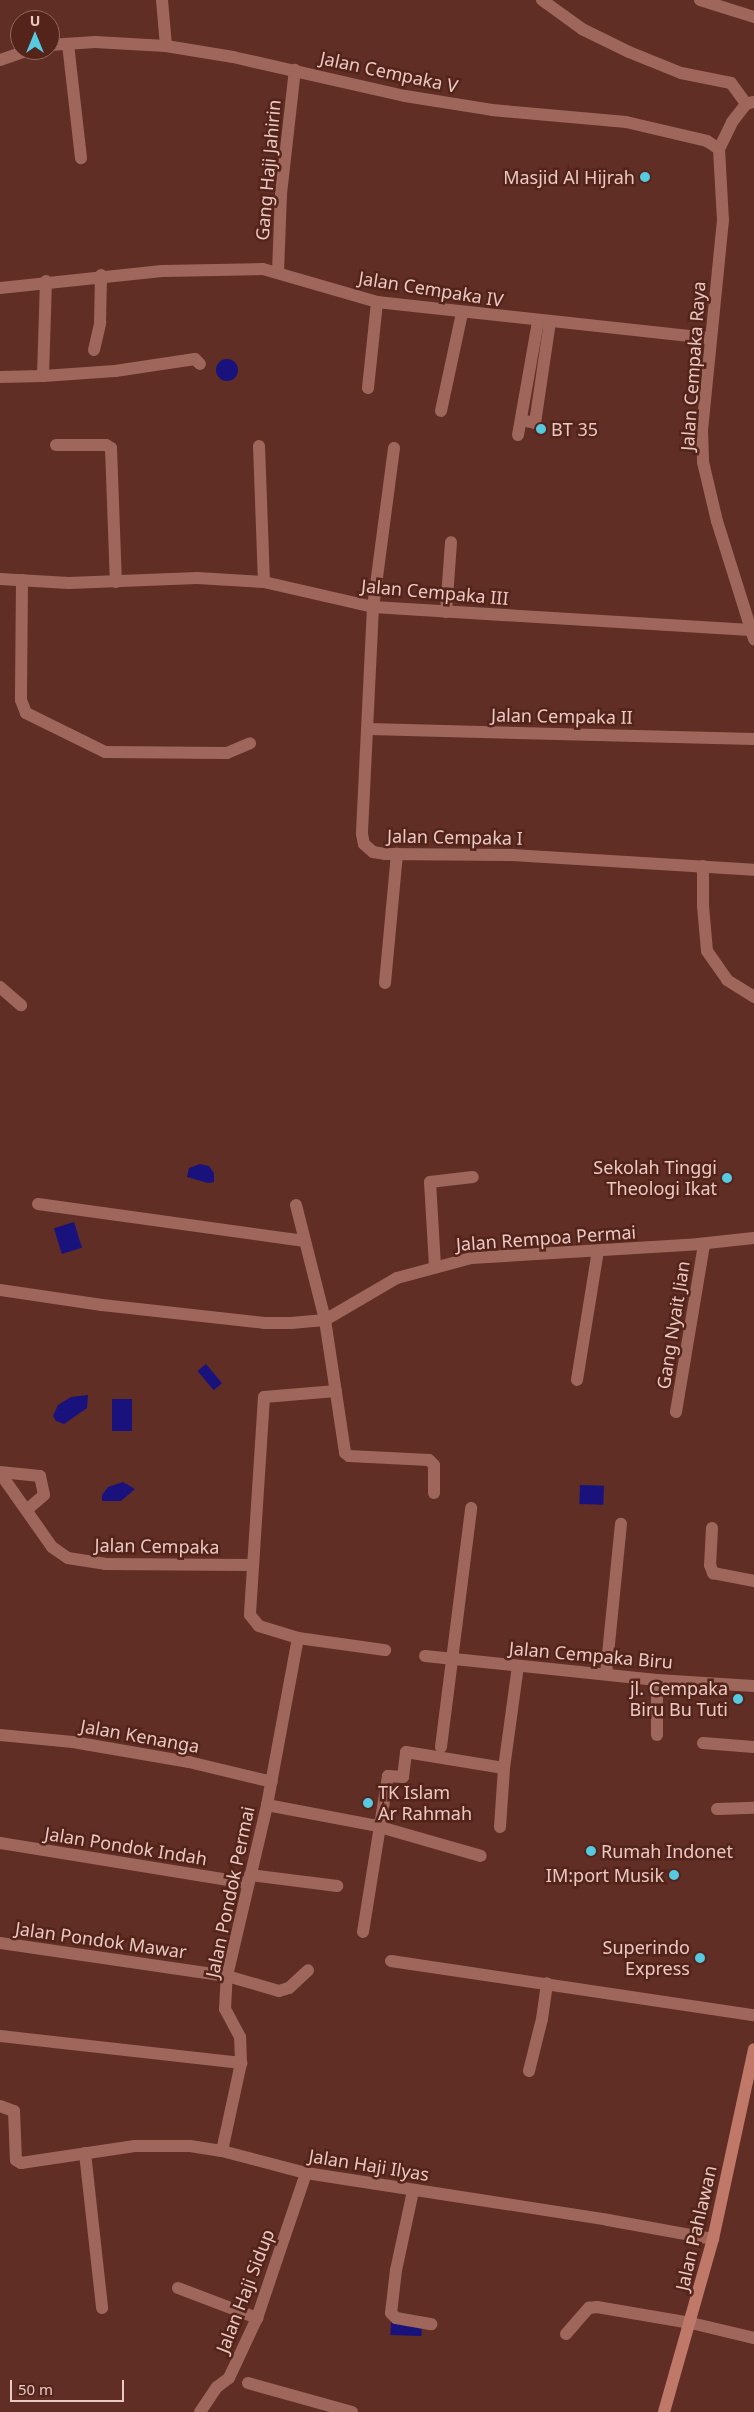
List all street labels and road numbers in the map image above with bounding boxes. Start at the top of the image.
street label: Jalan Cempaka V [318,47,460,97]
street label: Gang Haji Jahirin [251,99,285,241]
street label: Jalan Cempaka IV [357,267,505,311]
street label: Jalan Cempaka Raya [676,280,710,452]
street label: Jalan Cempaka III [360,575,510,609]
street label: Jalan Cempaka II [491,704,633,728]
street label: Jalan Cempaka I [387,825,523,849]
street label: Jalan Rempoa Permai [455,1221,637,1255]
street label: Gang Nyait Jian [652,1259,694,1391]
street label: Jalan Cempaka [94,1534,220,1558]
street label: Jalan Cempaka Biru [508,1637,674,1673]
street label: Jalan Kenanga [79,1715,201,1757]
street label: Jalan Pondok Permai [201,1804,259,1980]
street label: Jalan Pondok Indah [43,1822,209,1870]
street label: Jalan Pondok Mawar [14,1917,188,1963]
street label: Jalan Haji Ilyas [307,2145,431,2185]
street label: Jalan Pahlawan [671,2163,721,2293]
street label: Jalan Haji Sidup [211,2226,279,2356]

